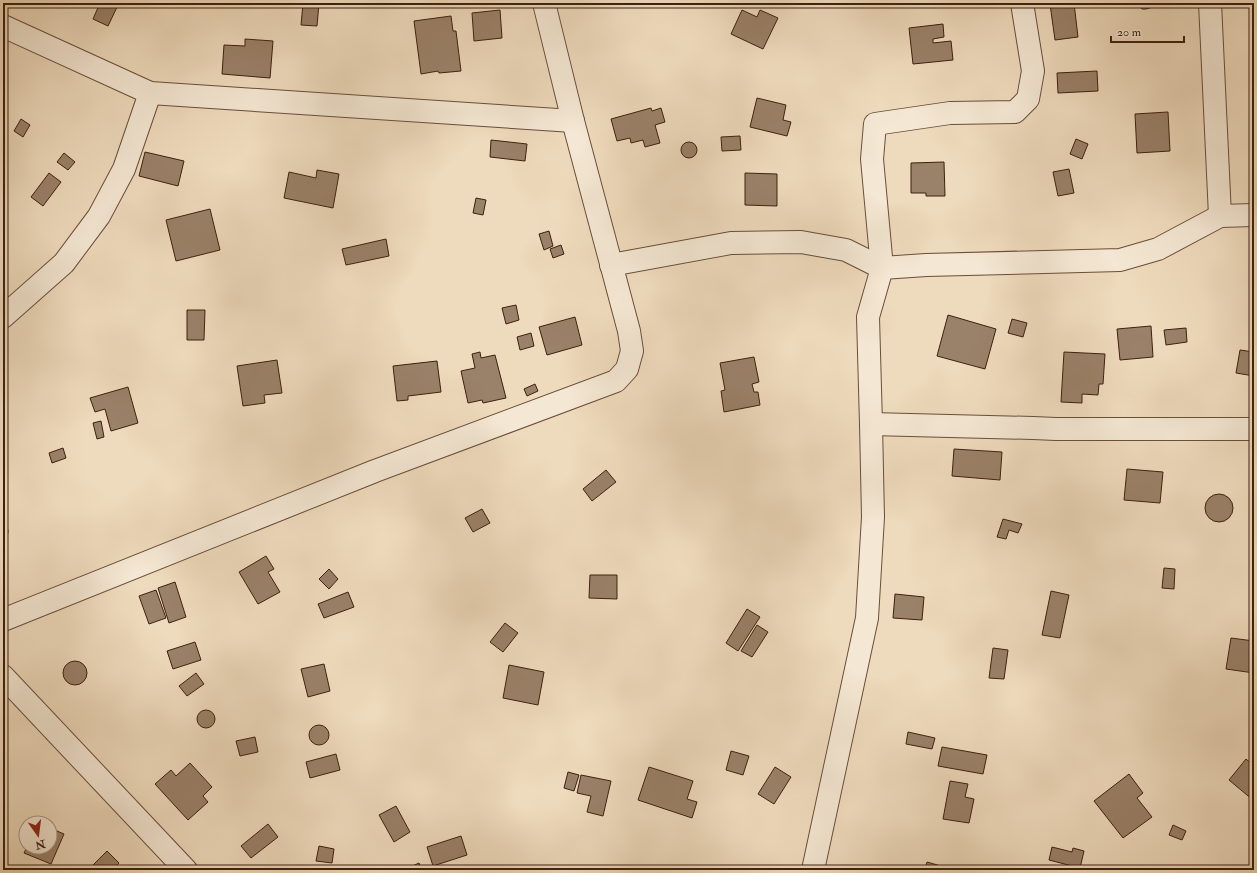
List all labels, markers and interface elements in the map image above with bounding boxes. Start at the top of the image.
scale bar [1111,18,1184,44]
text: 20 m [1117,25,1142,40]
north arrow [18,815,58,855]
text: N [33,836,48,852]

